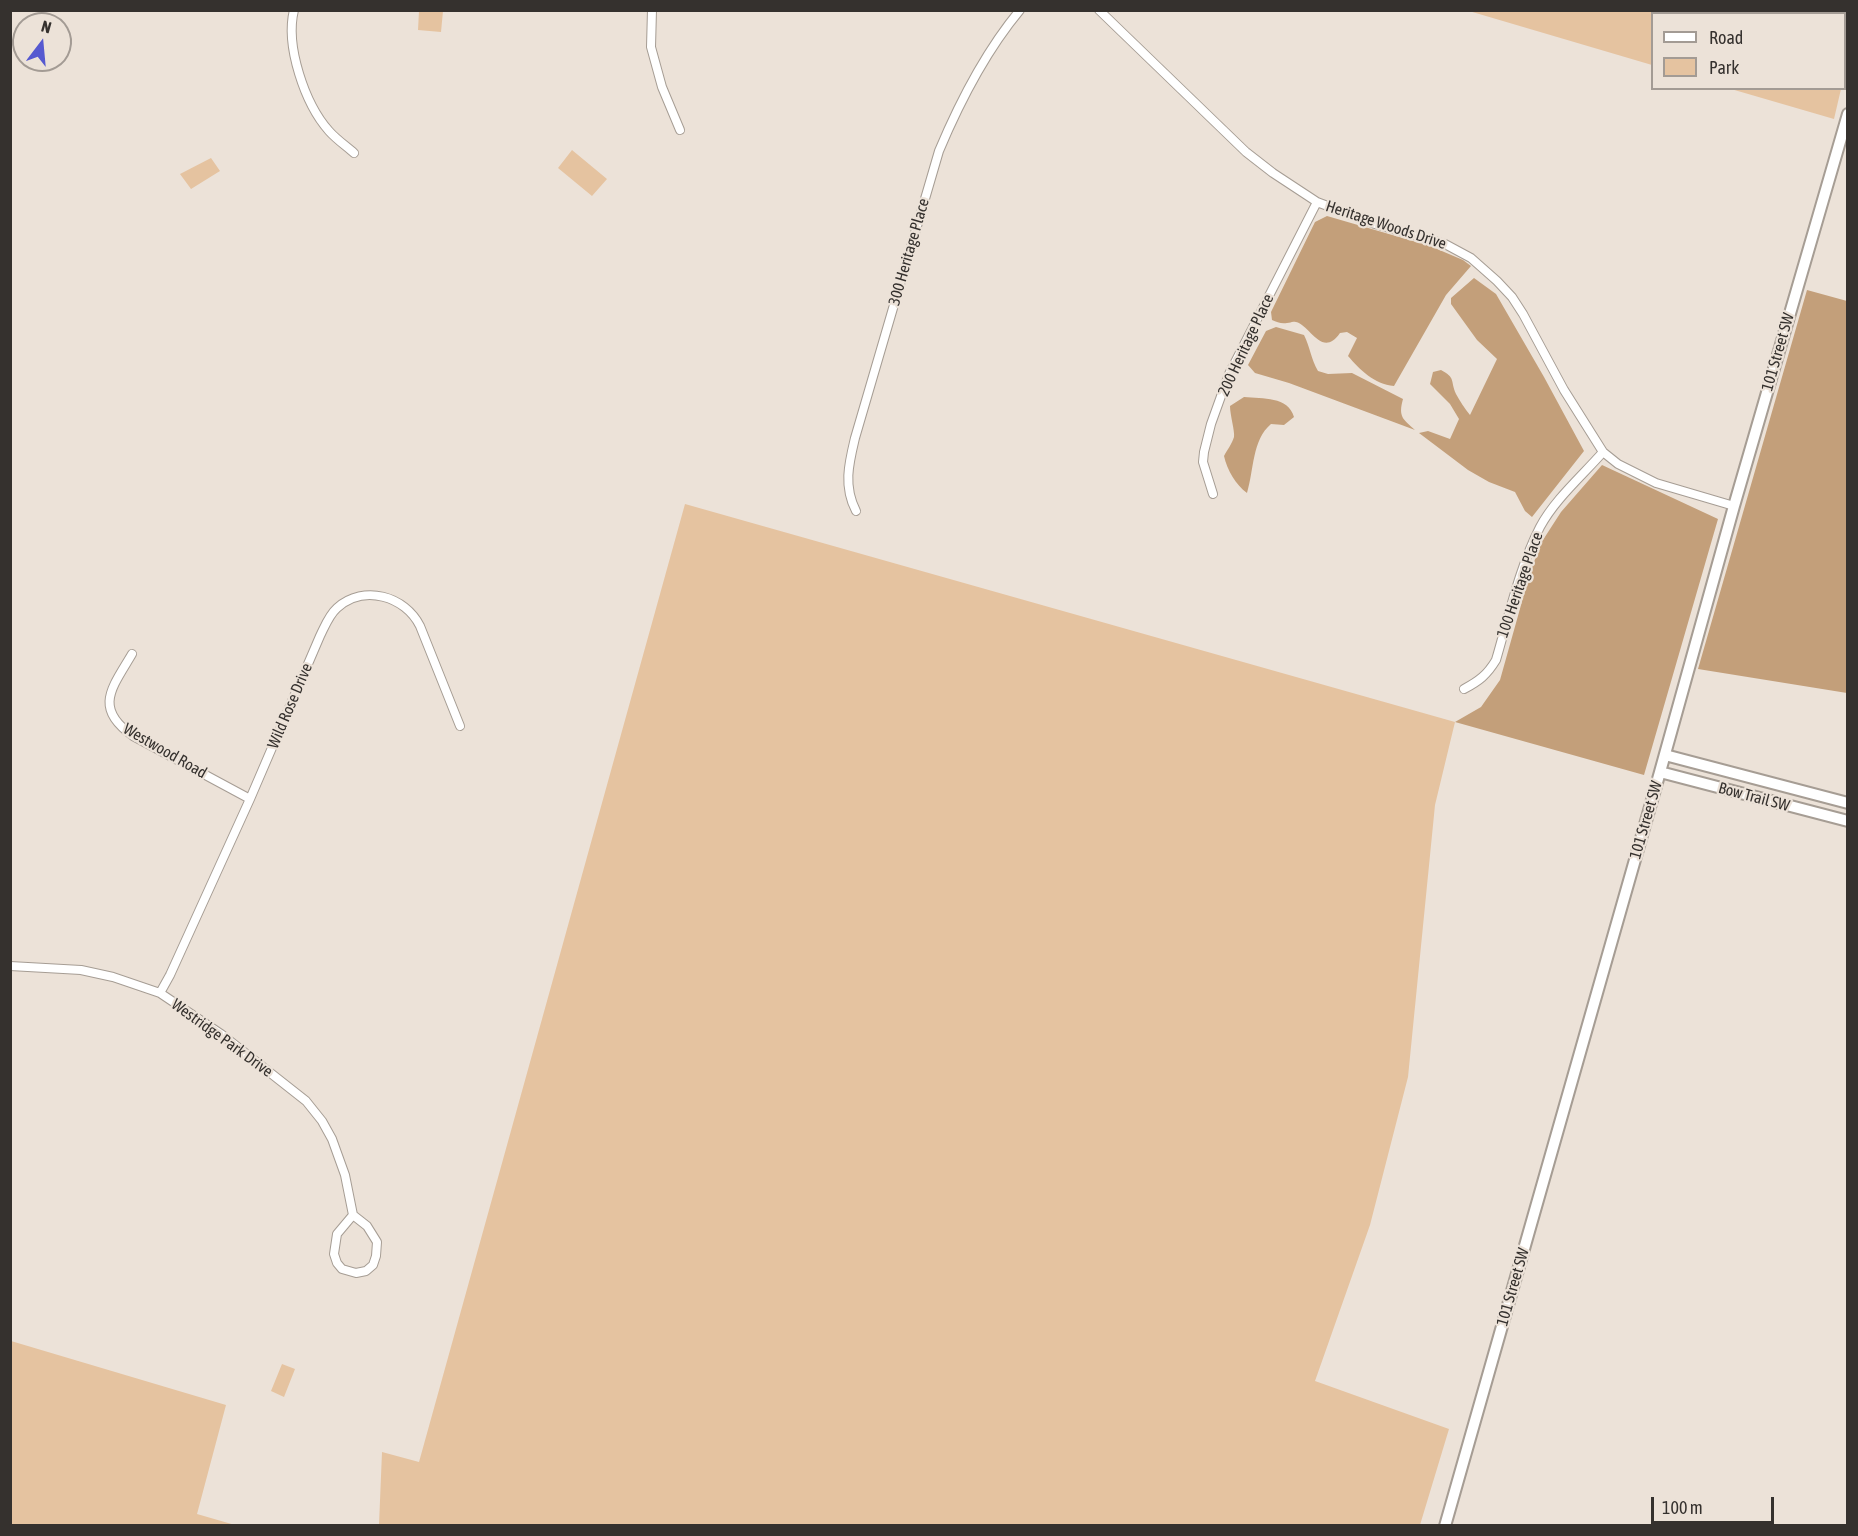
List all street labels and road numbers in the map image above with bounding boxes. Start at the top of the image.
street label: 300 Heritage Place [885,196,933,308]
street label: Heritage Woods Drive [1323,196,1449,254]
street label: 200 Heritage Place [1214,291,1278,399]
street label: 101 Street SW [1758,311,1798,393]
street label: 100 Heritage Place [1493,530,1547,640]
street label: Wild Rose Drive [263,660,317,752]
street label: Westwood Road [120,719,210,783]
street label: Bow Trail SW [1716,778,1792,816]
street label: 101 Street SW [1626,779,1666,861]
street label: Westridge Park Drive [168,995,276,1081]
street label: 101 Street SW [1493,1246,1533,1328]

